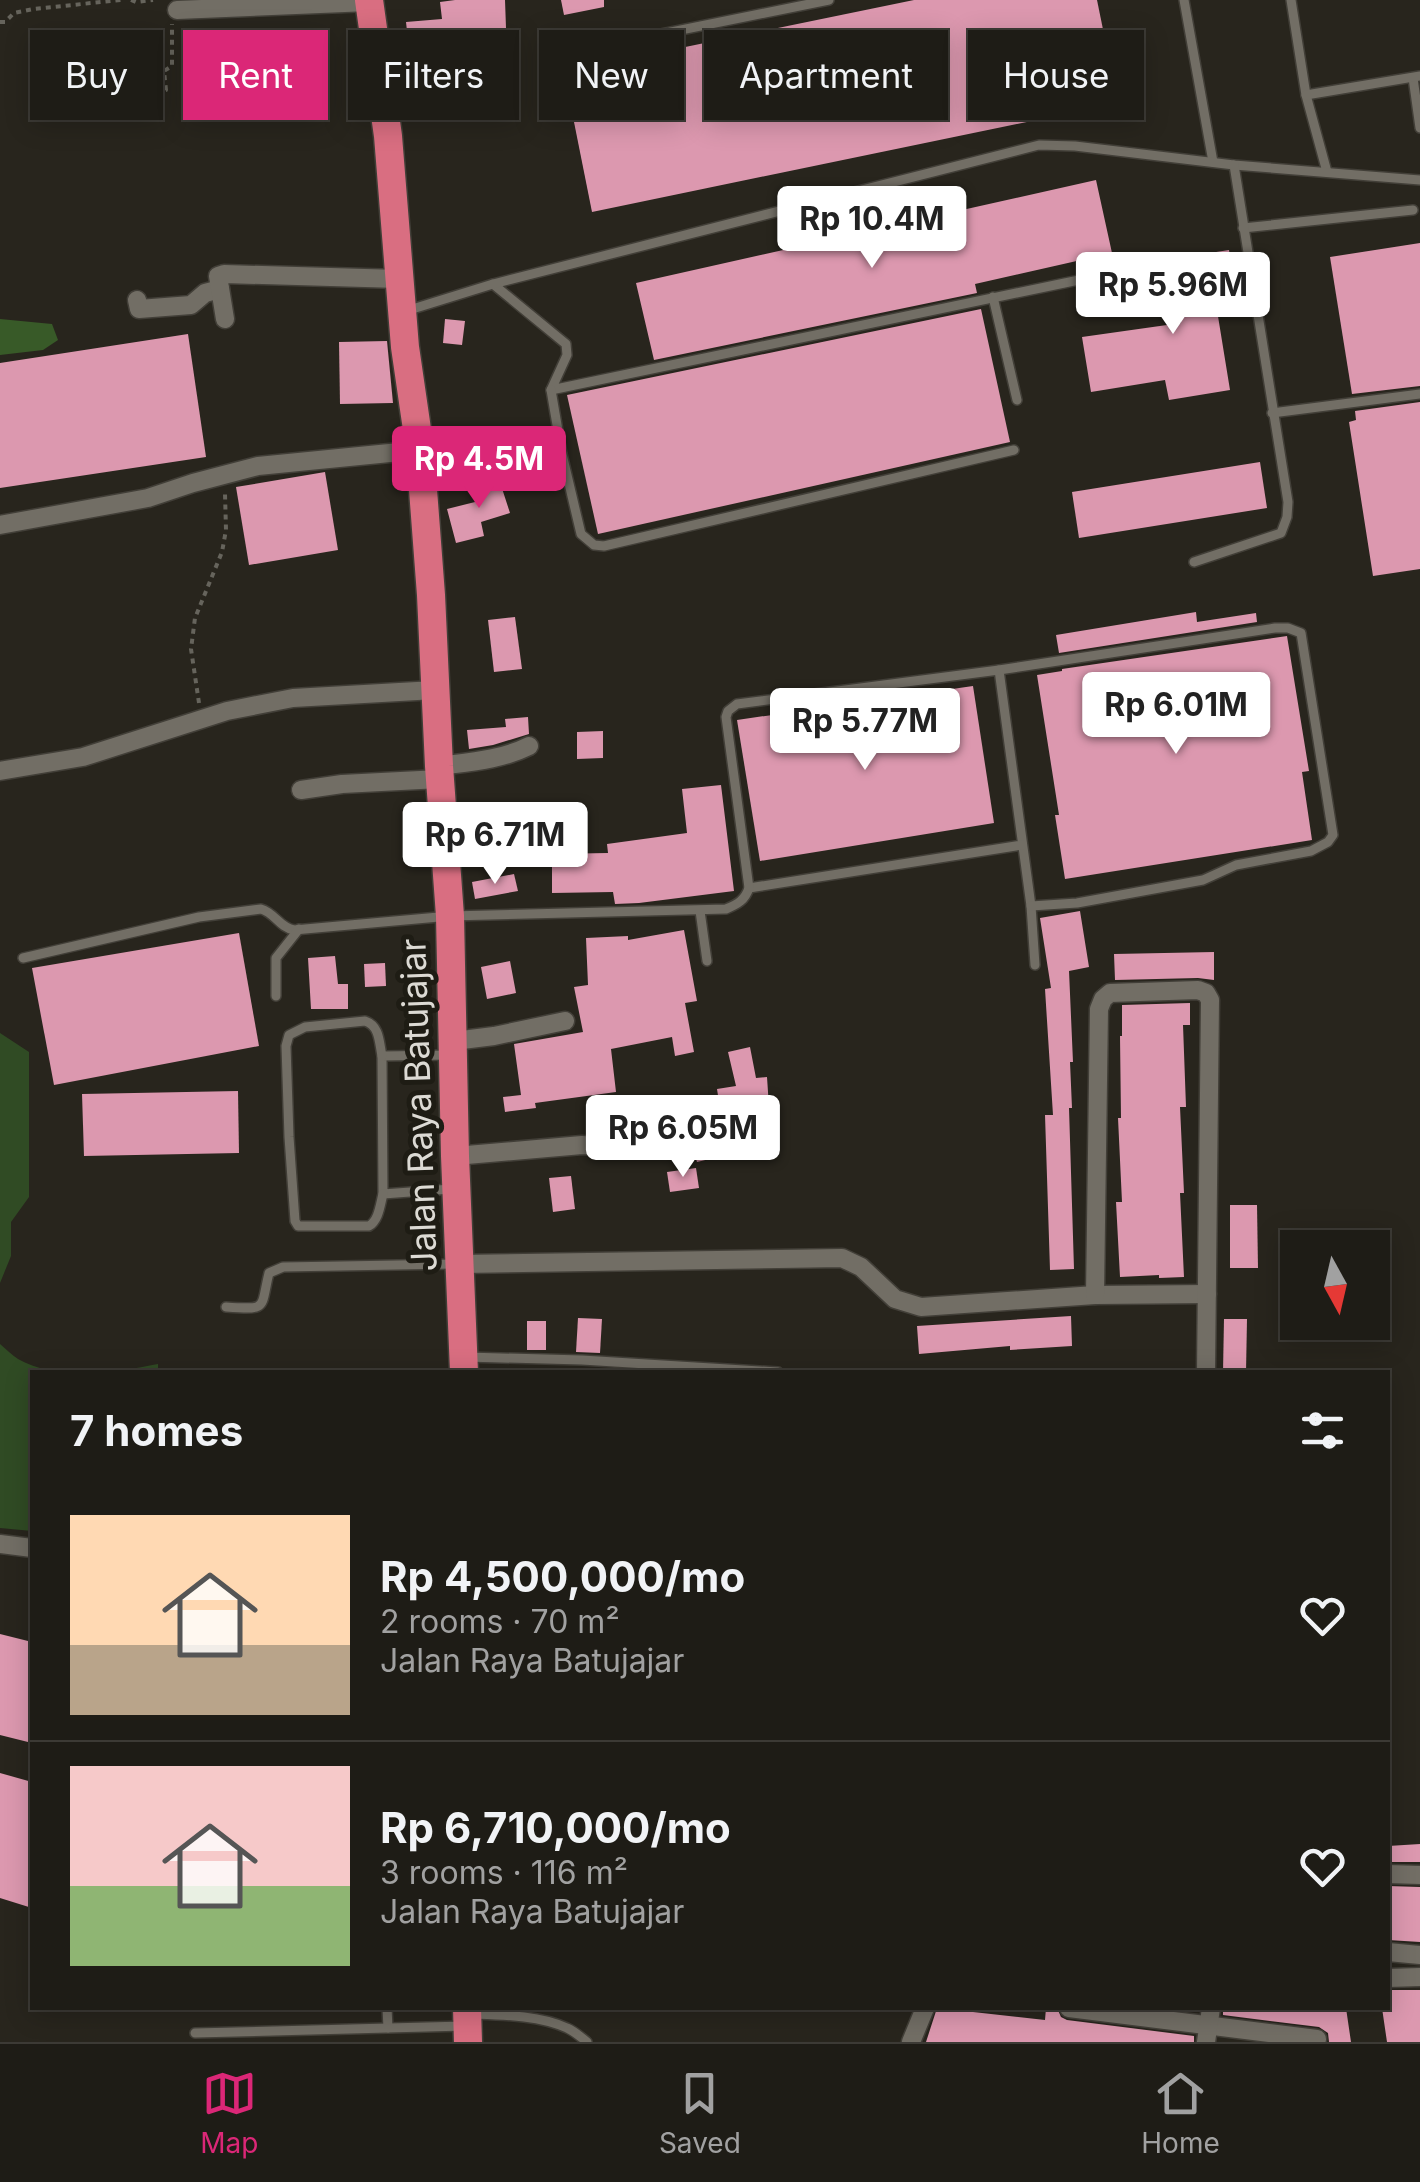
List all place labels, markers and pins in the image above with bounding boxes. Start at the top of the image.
pin: Rp 10.4M [769,186,975,271]
pin: Rp 5.96M [1070,252,1276,337]
pin: Rp 4.5M [387,426,571,511]
pin: Rp 6.01M [1073,672,1279,757]
pin: Rp 5.77M [762,688,968,773]
pin: Rp 6.71M [392,802,598,887]
pin: Rp 6.05M [580,1095,786,1180]

